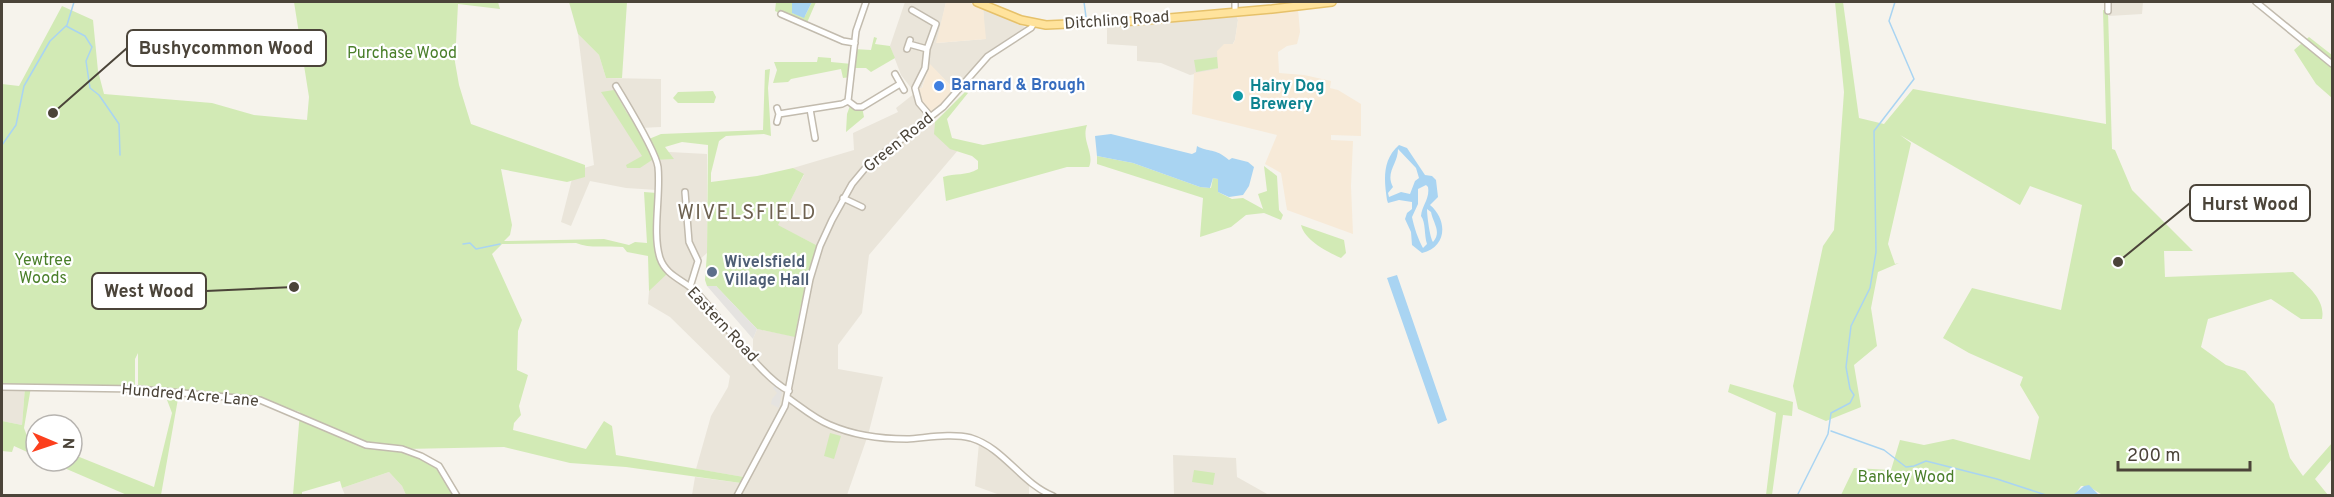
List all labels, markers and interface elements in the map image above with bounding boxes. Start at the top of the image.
street label: Ditchling Road [1064,7,1170,35]
callout: Bushycommon Wood [127,30,326,66]
text: Bushycommon Wood [139,38,313,61]
park label: Purchase Wood [347,44,457,64]
place label: Barnard & Brough [951,76,1085,96]
place label: Hairy Dog Brewery [1250,77,1324,115]
marker: Barnard & Brough [932,79,946,93]
marker: Hairy Dog Brewery [1231,89,1245,103]
street label: Green Road [860,109,938,177]
callout: Hurst Wood [2190,185,2310,221]
text: Hurst Wood [2202,194,2298,217]
district label: WIVELSFIELD [677,201,817,227]
park label: Yewtree Woods [14,251,72,289]
place label: Wivelsfield Village Hall [724,253,810,291]
marker: Wivelsfield Village Hall [705,265,719,279]
callout: West Wood [92,273,206,309]
text: West Wood [104,281,194,304]
street label: Eastern Road [682,283,762,367]
street label: Hundred Acre Lane [121,380,259,412]
north arrow [24,413,84,473]
scale bar [2118,434,2250,472]
text: N [57,437,77,450]
text: 200 m [2127,445,2180,468]
park label: Bankey Wood [1858,468,1954,488]

